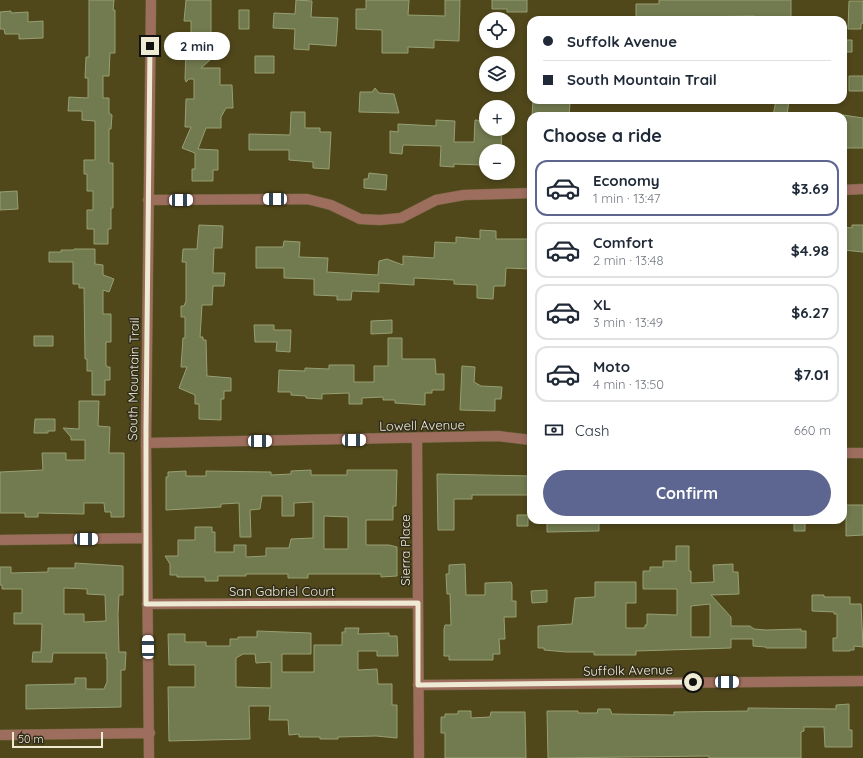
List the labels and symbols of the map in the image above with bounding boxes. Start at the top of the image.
callout: 2 min [164,32,230,60]
route end [141,37,159,55]
car [263,193,287,205]
car [169,194,193,206]
street label: South Mountain Trail [124,317,142,441]
street label: Lowell Avenue [379,416,465,434]
car [342,434,366,446]
car [248,435,272,447]
street label: Sierra Place [397,514,413,586]
car [74,533,98,545]
street label: San Gabriel Court [229,583,335,599]
car [142,635,154,659]
street label: Suffolk Avenue [583,661,673,679]
route start [684,673,702,691]
car [715,676,739,688]
scale bar [12,730,103,749]

